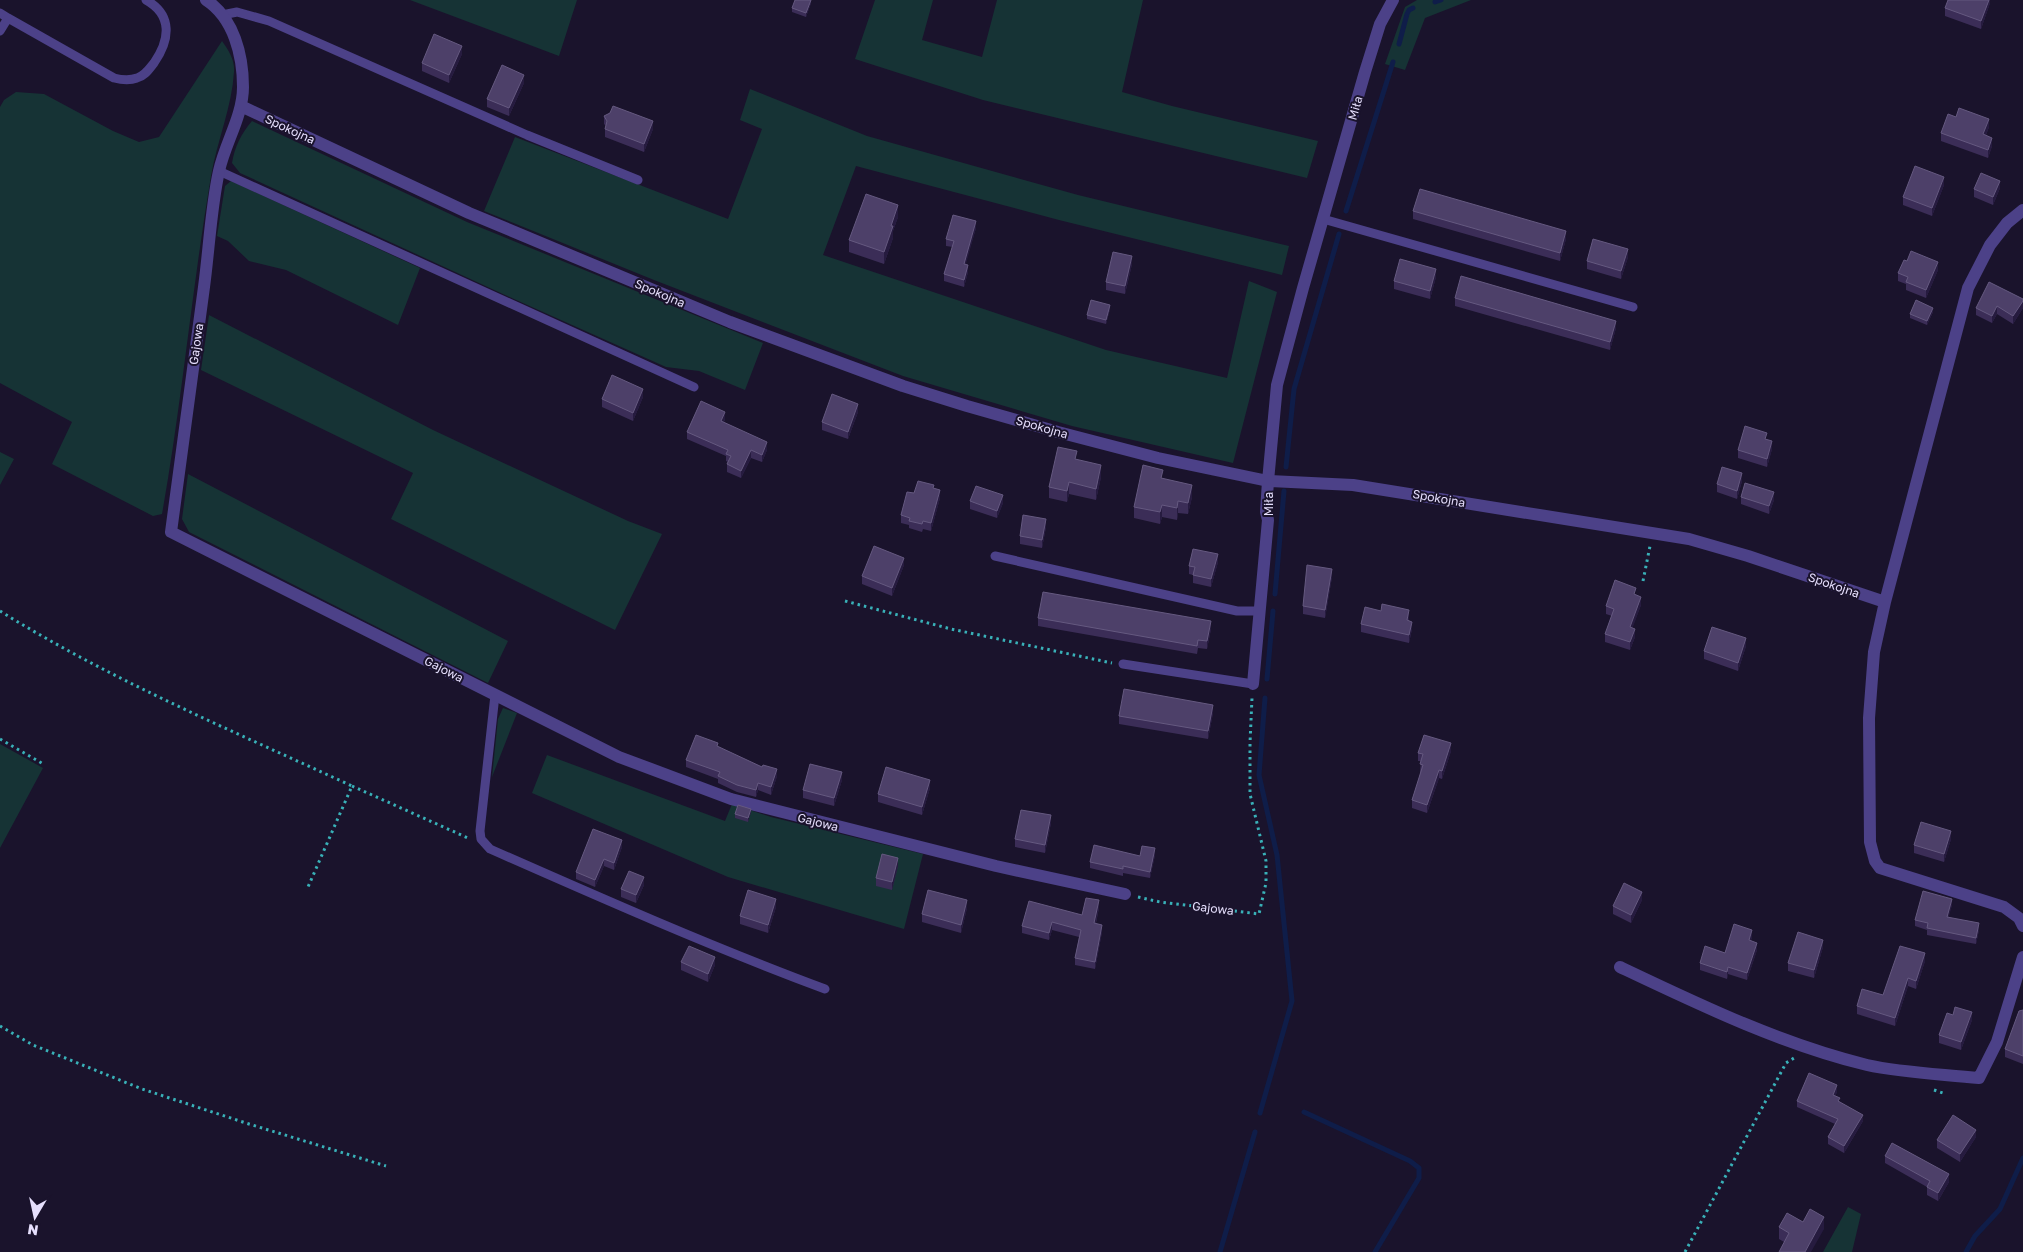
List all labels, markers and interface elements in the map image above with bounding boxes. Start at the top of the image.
street label: Miła [1344,94,1366,122]
street label: Spokojna [263,111,317,147]
street label: Spokojna [632,276,688,310]
street label: Gajowa [186,322,206,366]
street label: Spokojna [1014,412,1070,442]
street label: Spokojna [1411,486,1467,510]
street label: Miła [1261,492,1276,516]
street label: Spokojna [1806,569,1862,601]
street label: Gajowa [422,653,466,685]
street label: Gajowa [796,810,840,834]
street label: Gajowa [1191,898,1235,918]
north arrow [10,1192,60,1242]
text: N [26,1221,39,1240]

